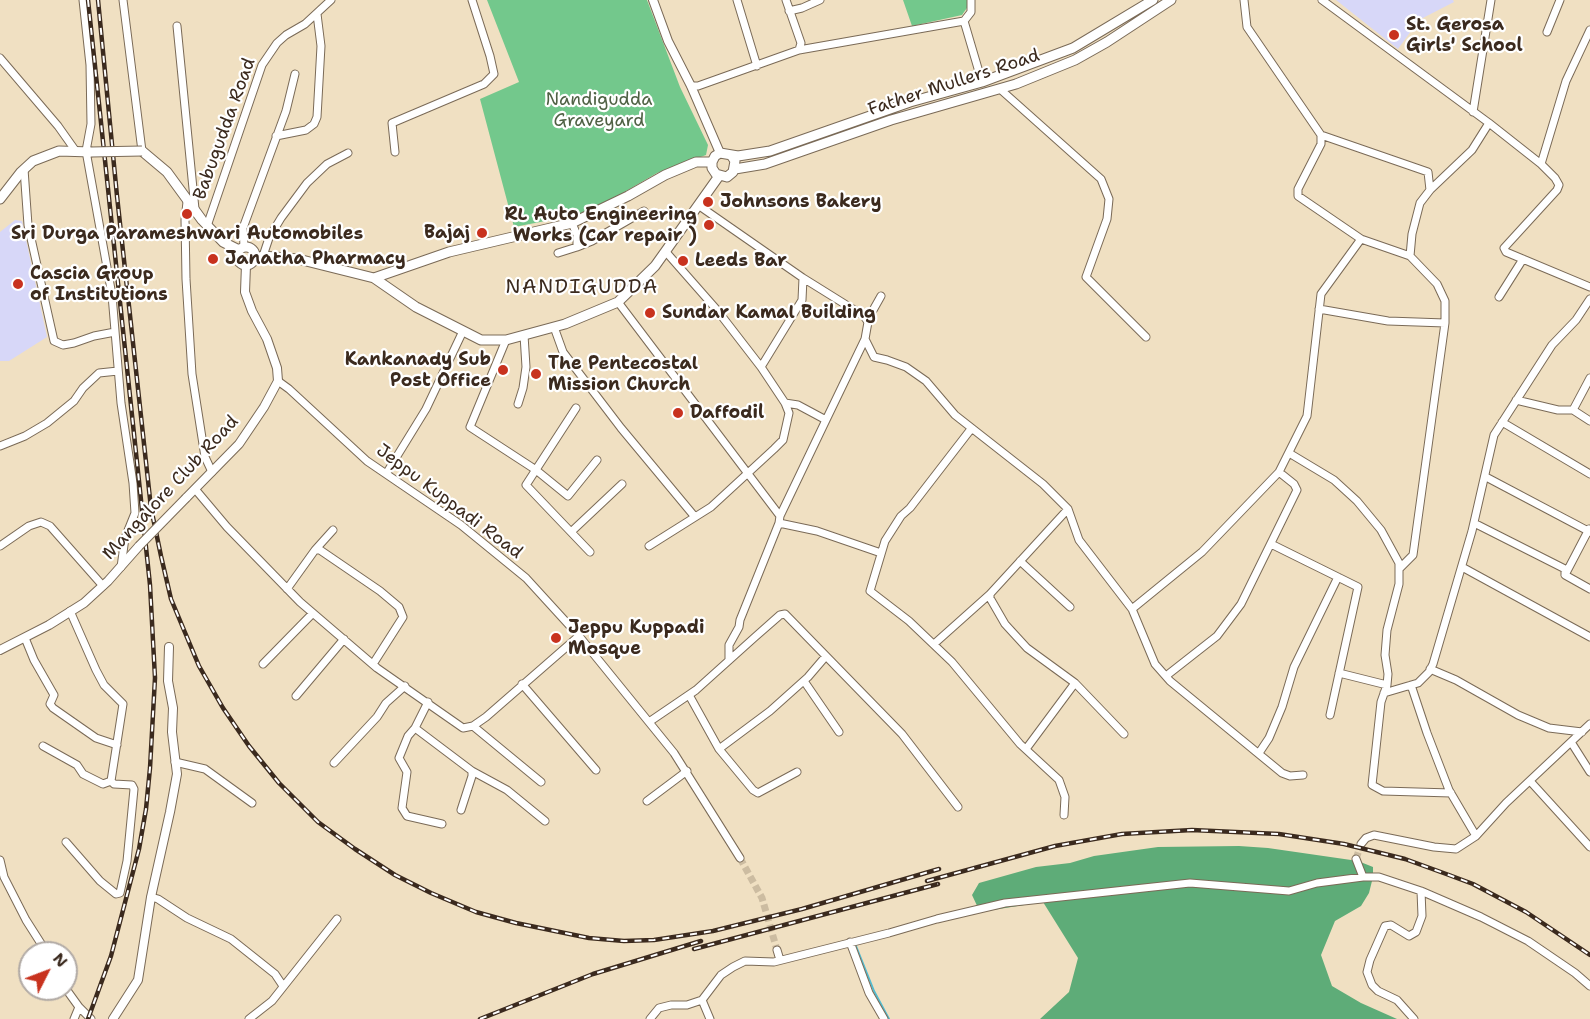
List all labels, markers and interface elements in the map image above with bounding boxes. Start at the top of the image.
place label: St. Gerosa Girls' School [1406,14,1523,57]
marker: St. Gerosa Girls' School [1387,28,1401,42]
street label: Father Mullers Road [865,45,1043,121]
street label: Babugudda Road [189,55,261,203]
park label: Nandigudda Graveyard [546,89,652,132]
place label: Johnsons Bakery [720,191,881,213]
marker: Johnsons Bakery [701,195,715,209]
place label: RL Auto Engineering Works (Car repair ) [504,204,697,246]
marker: Sri Durga Parameshwari Automobiles [180,207,194,221]
marker: RL Auto Engineering Works (Car repair ) [702,218,716,232]
place label: Bajaj [424,222,470,244]
place label: Sri Durga Parameshwari Automobiles [11,223,363,245]
marker: Bajaj [475,226,489,240]
place label: Janatha Pharmacy [225,248,406,270]
place label: Leeds Bar [695,250,787,272]
marker: Janatha Pharmacy [206,252,220,266]
marker: Leeds Bar [676,254,690,268]
place label: Cascia Group of Institutions [30,263,168,306]
district label: NANDIGUDDA [505,276,659,300]
marker: Cascia Group of Institutions [11,277,25,291]
place label: Sundar Kamal Building [662,302,876,324]
marker: Sundar Kamal Building [643,306,657,320]
place label: Kankanady Sub Post Office [345,349,491,392]
place label: The Pentecostal Mission Church [548,353,698,395]
marker: Kankanady Sub Post Office [496,363,510,377]
marker: The Pentecostal Mission Church [529,367,543,381]
place label: Daffodil [690,402,764,424]
marker: Daffodil [671,406,685,420]
street label: Mangalore Club Road [98,411,244,565]
street label: Jeppu Kuppadi Road [372,440,526,564]
place label: Jeppu Kuppadi Mosque [568,617,704,660]
marker: Jeppu Kuppadi Mosque [549,631,563,645]
north arrow [18,941,78,1001]
text: N [48,948,72,972]

